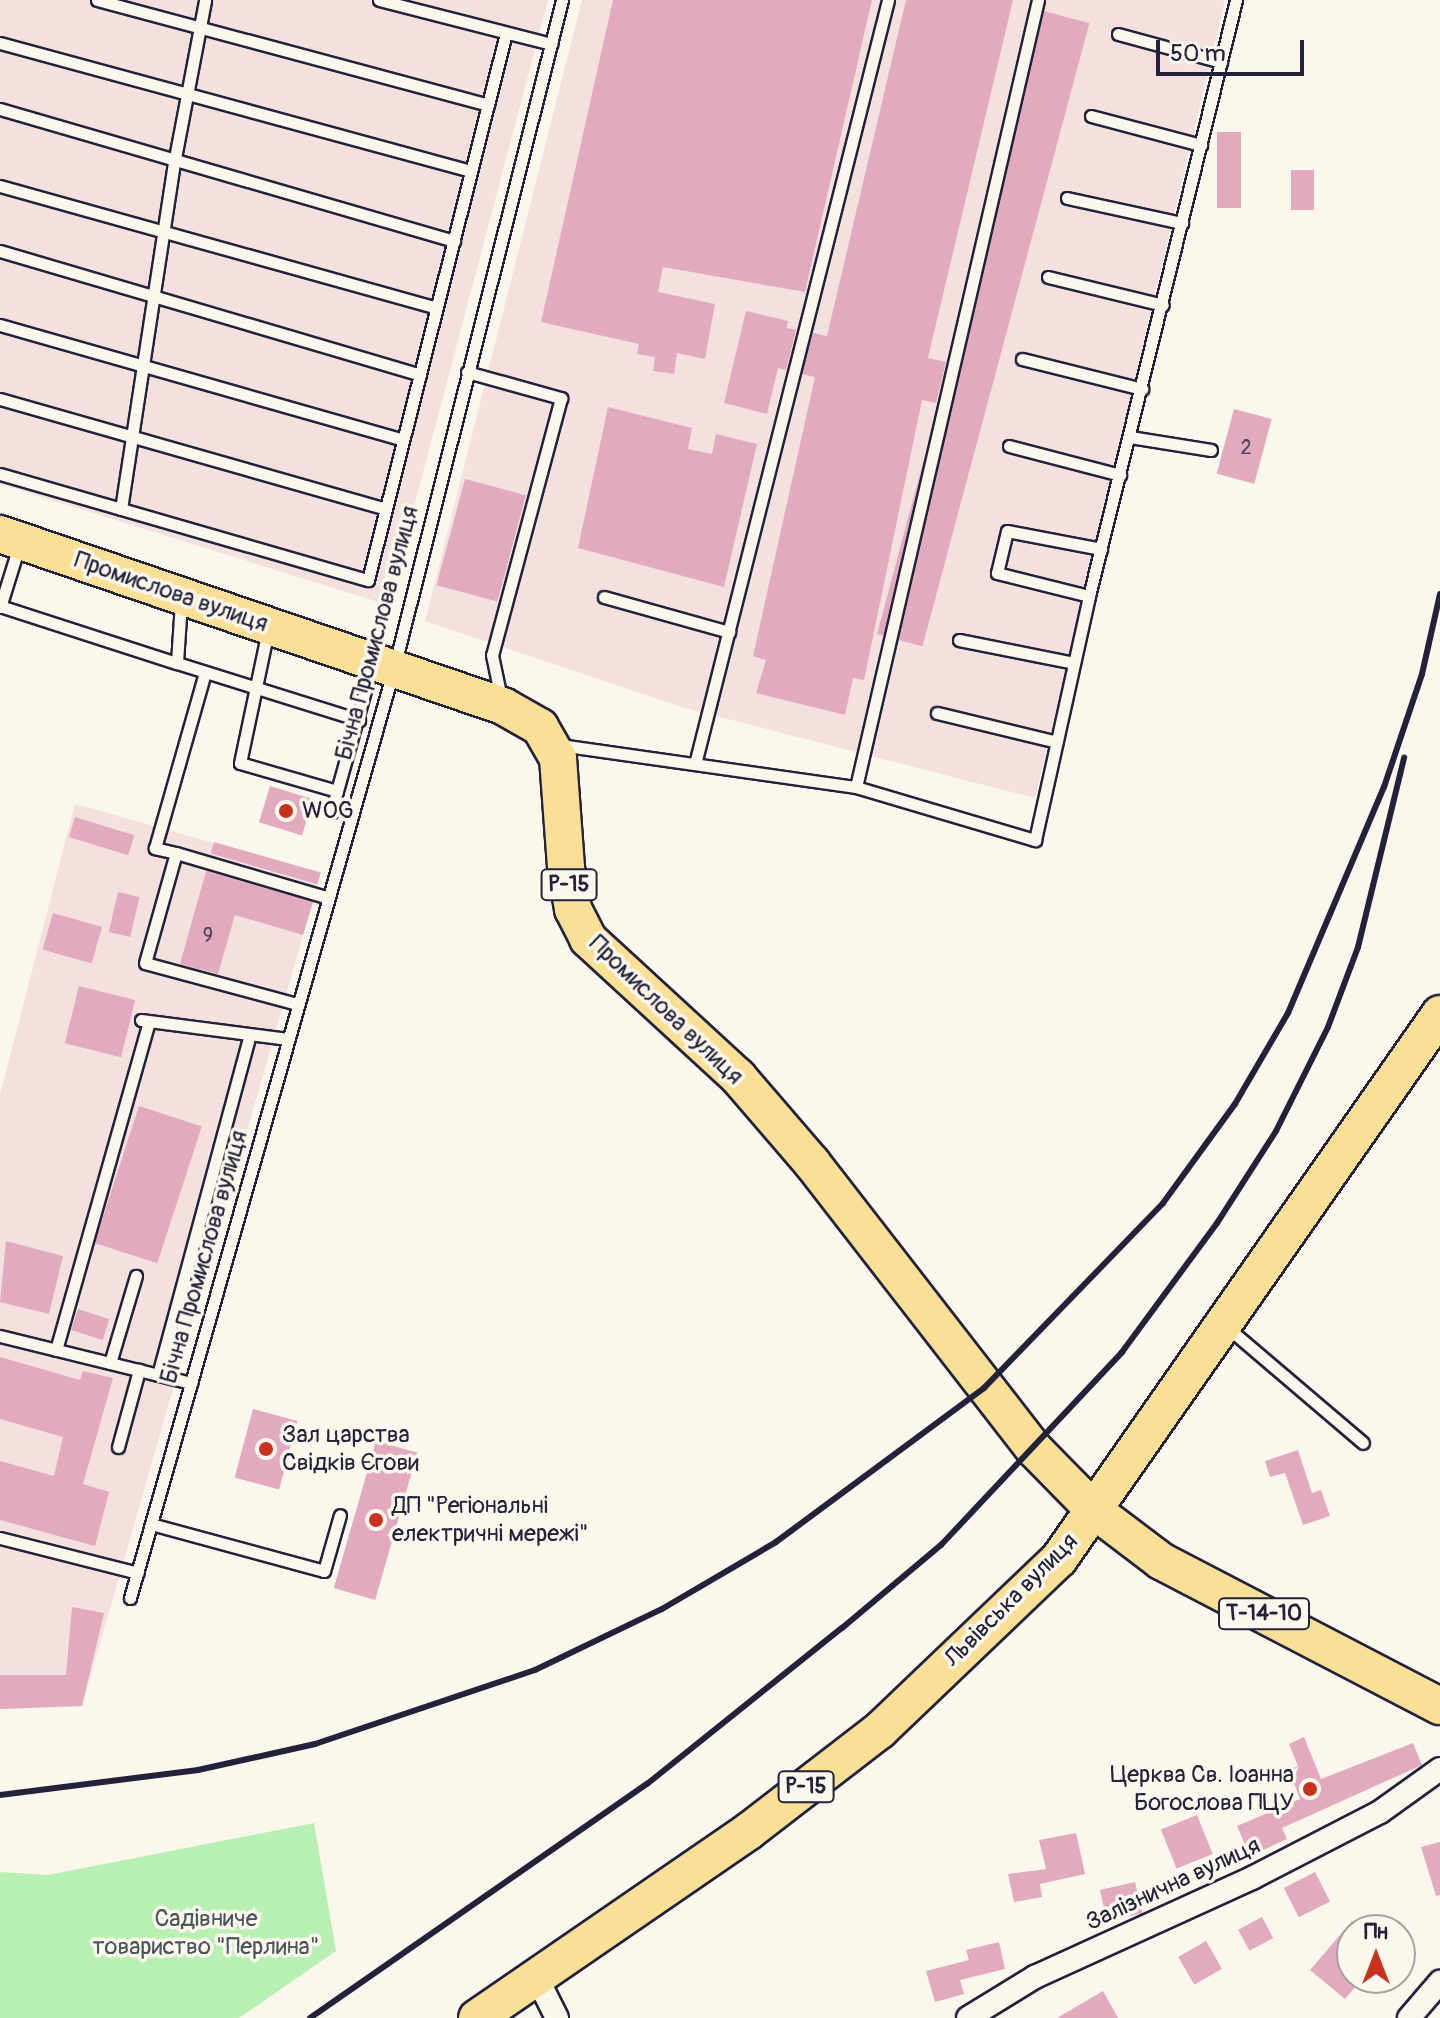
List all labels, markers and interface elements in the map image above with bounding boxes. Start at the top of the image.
scale bar [1160,24,1308,74]
text: 50 m [1170,39,1226,68]
house number: 2 [1240,435,1252,459]
street label: Бічна Промислова вулиця [329,503,425,763]
street label: Промислова вулиця [70,545,272,639]
place label: WOG [302,797,354,825]
marker: WOG [277,802,295,820]
road number: Р-15 [539,867,599,903]
house number: 9 [203,923,213,947]
street label: Промислова вулиця [583,929,749,1091]
street label: Бічна Промислова вулиця [154,1127,254,1387]
place label: Зал царства Свідків Єгови [282,1421,419,1477]
marker: Зал царства Свідків Єгови [257,1440,275,1458]
place label: ДП "Регіональні електричні мережі" [392,1492,588,1548]
marker: ДП "Регіональні електричні мережі" [367,1511,385,1529]
street label: Львівська вулиця [938,1527,1084,1673]
road number: Т-14-10 [1218,1596,1310,1632]
place label: Церква Св. Іоанна Богослова ПЦУ [1110,1761,1294,1817]
road number: Р-15 [776,1769,836,1805]
marker: Церква Св. Іоанна Богослова ПЦУ [1301,1780,1319,1798]
street label: Залізнична вулиця [1081,1831,1265,1937]
park label: Садівниче товариство "Перлина" [92,1905,320,1961]
north arrow [1336,1914,1416,1994]
text: Пн [1364,1918,1388,1946]

